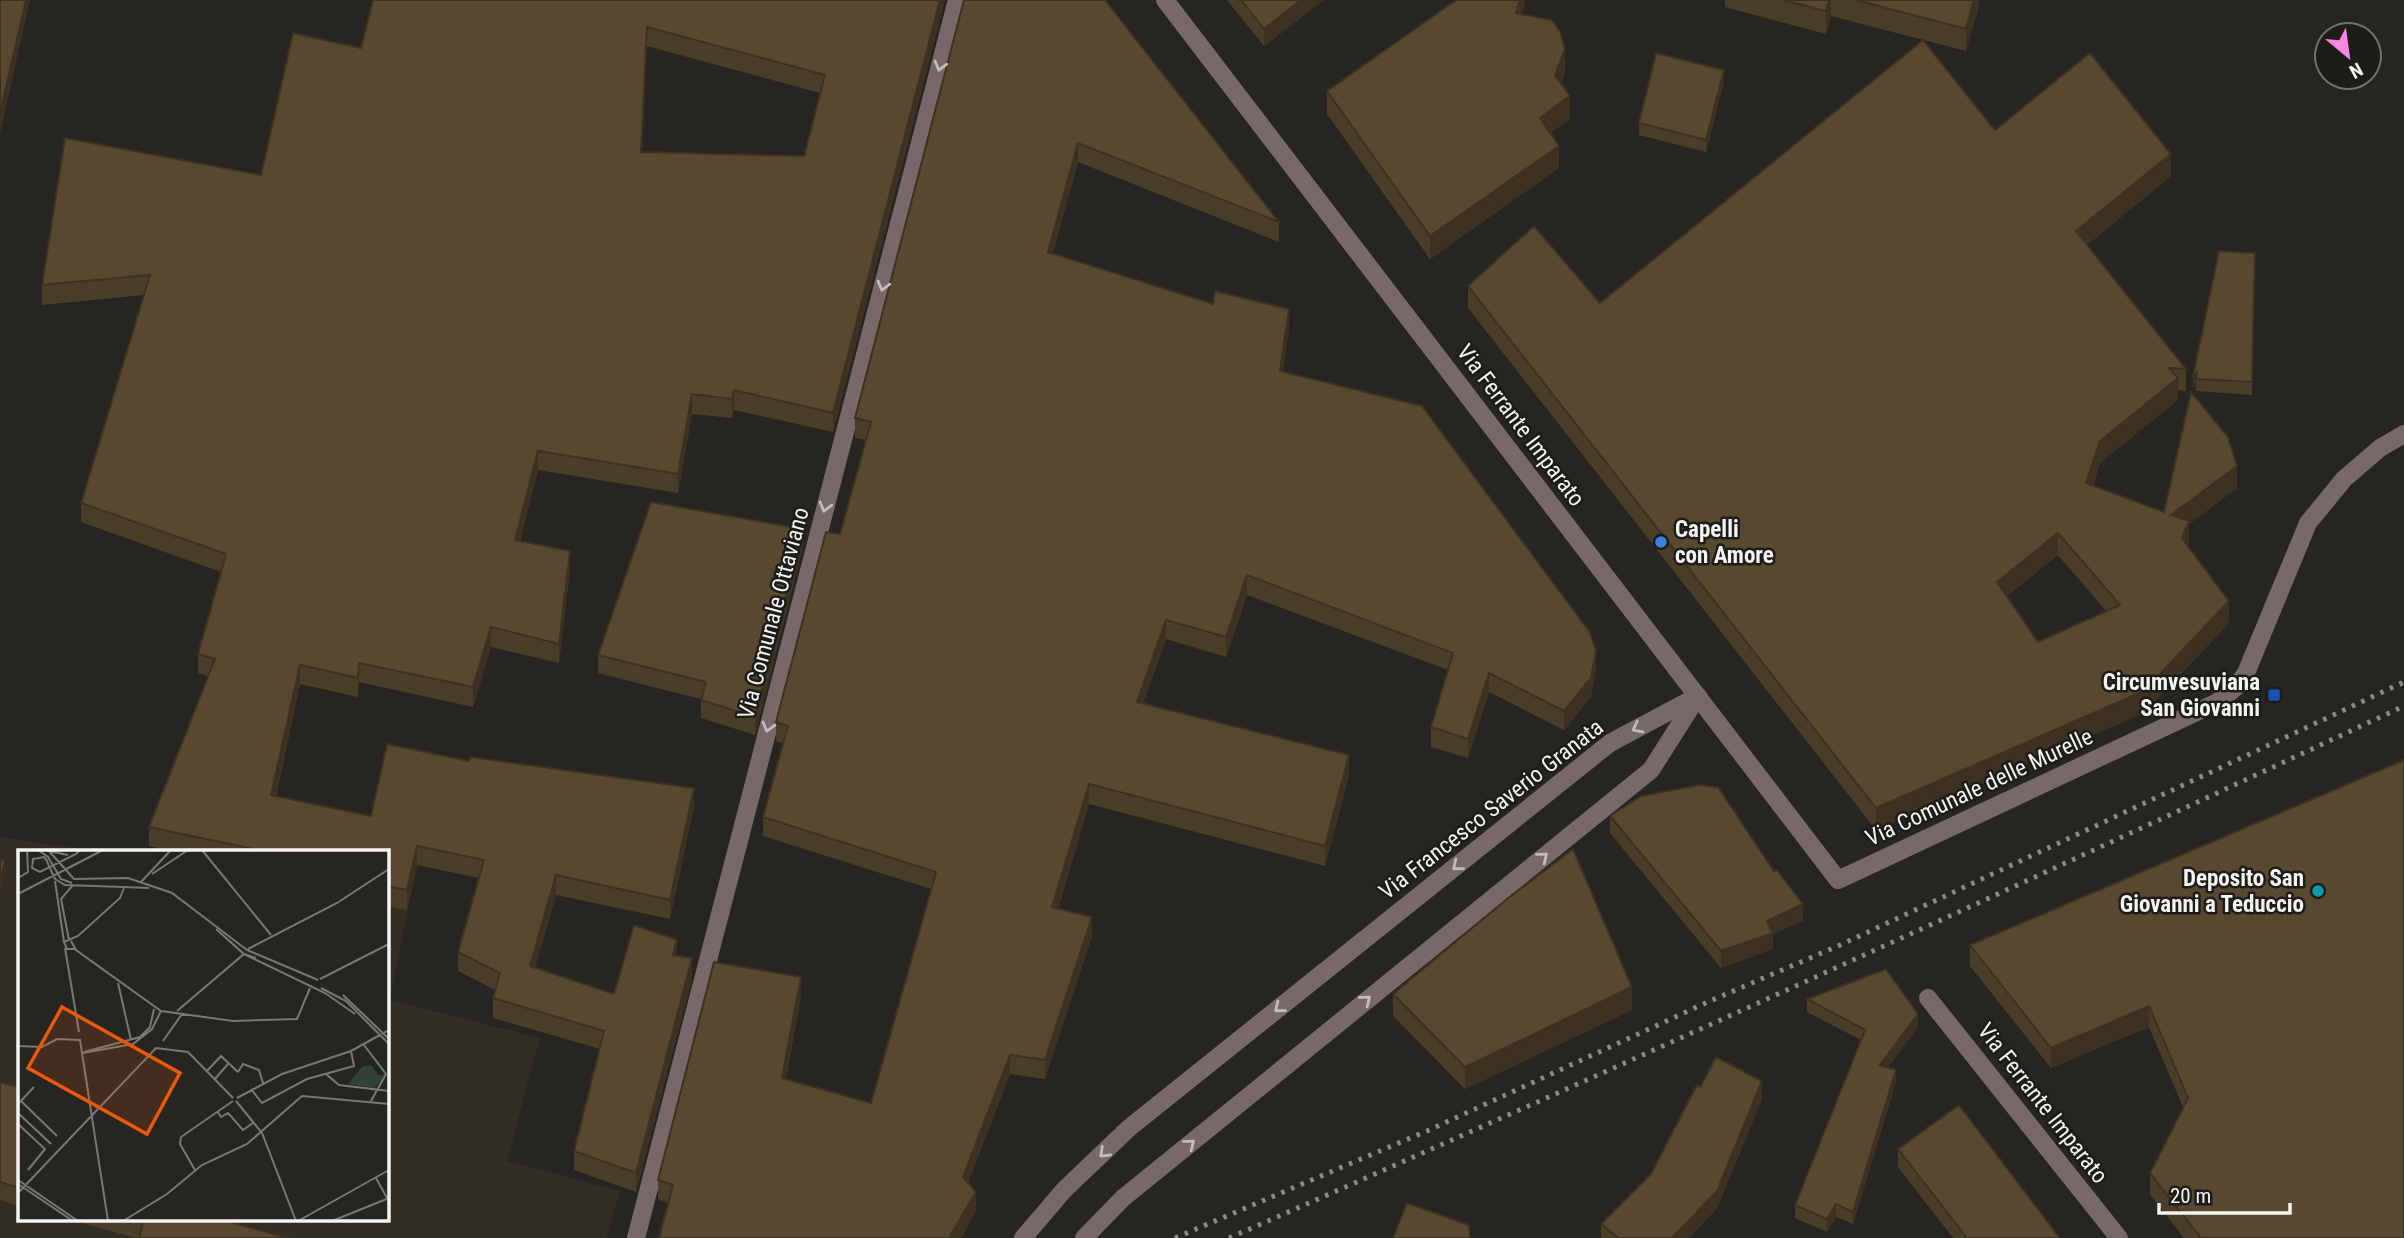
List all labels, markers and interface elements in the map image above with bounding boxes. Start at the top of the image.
north arrow [2313,21,2383,91]
text: N [2345,58,2367,83]
one-way arrow [934,60,948,72]
one-way arrow [876,280,891,292]
street label: Via Ferrante Imparato [1451,339,1590,512]
one-way arrow [819,500,834,512]
street label: Via Comunale Ottaviano [732,504,815,722]
place label: Capelli con Amore [1675,516,1774,569]
marker: Capelli con Amore [1653,534,1669,550]
place label: Circumvesuviana San Giovanni [2103,669,2260,722]
marker: Circumvesuviana San Giovanni [2266,687,2282,703]
street label: Via Francesco Saverio Granata [1374,714,1609,905]
one-way arrow [1632,720,1645,734]
one-way arrow [762,721,776,733]
street label: Via Comunale delle Murelle [1861,723,2097,852]
inset map [18,850,388,1220]
one-way arrow [1535,853,1548,865]
one-way arrow [1452,858,1465,870]
place label: Deposito San Giovanni a Teduccio [2120,865,2304,918]
marker: Deposito San Giovanni a Teduccio [2310,883,2326,899]
one-way arrow [1359,996,1371,1009]
one-way arrow [1275,1000,1287,1013]
street label: Via Ferrante Imparato [1972,1018,2114,1189]
one-way arrow [1182,1139,1194,1152]
one-way arrow [1099,1144,1112,1157]
scale bar [2159,1172,2290,1216]
text: 20 m [2170,1184,2211,1208]

